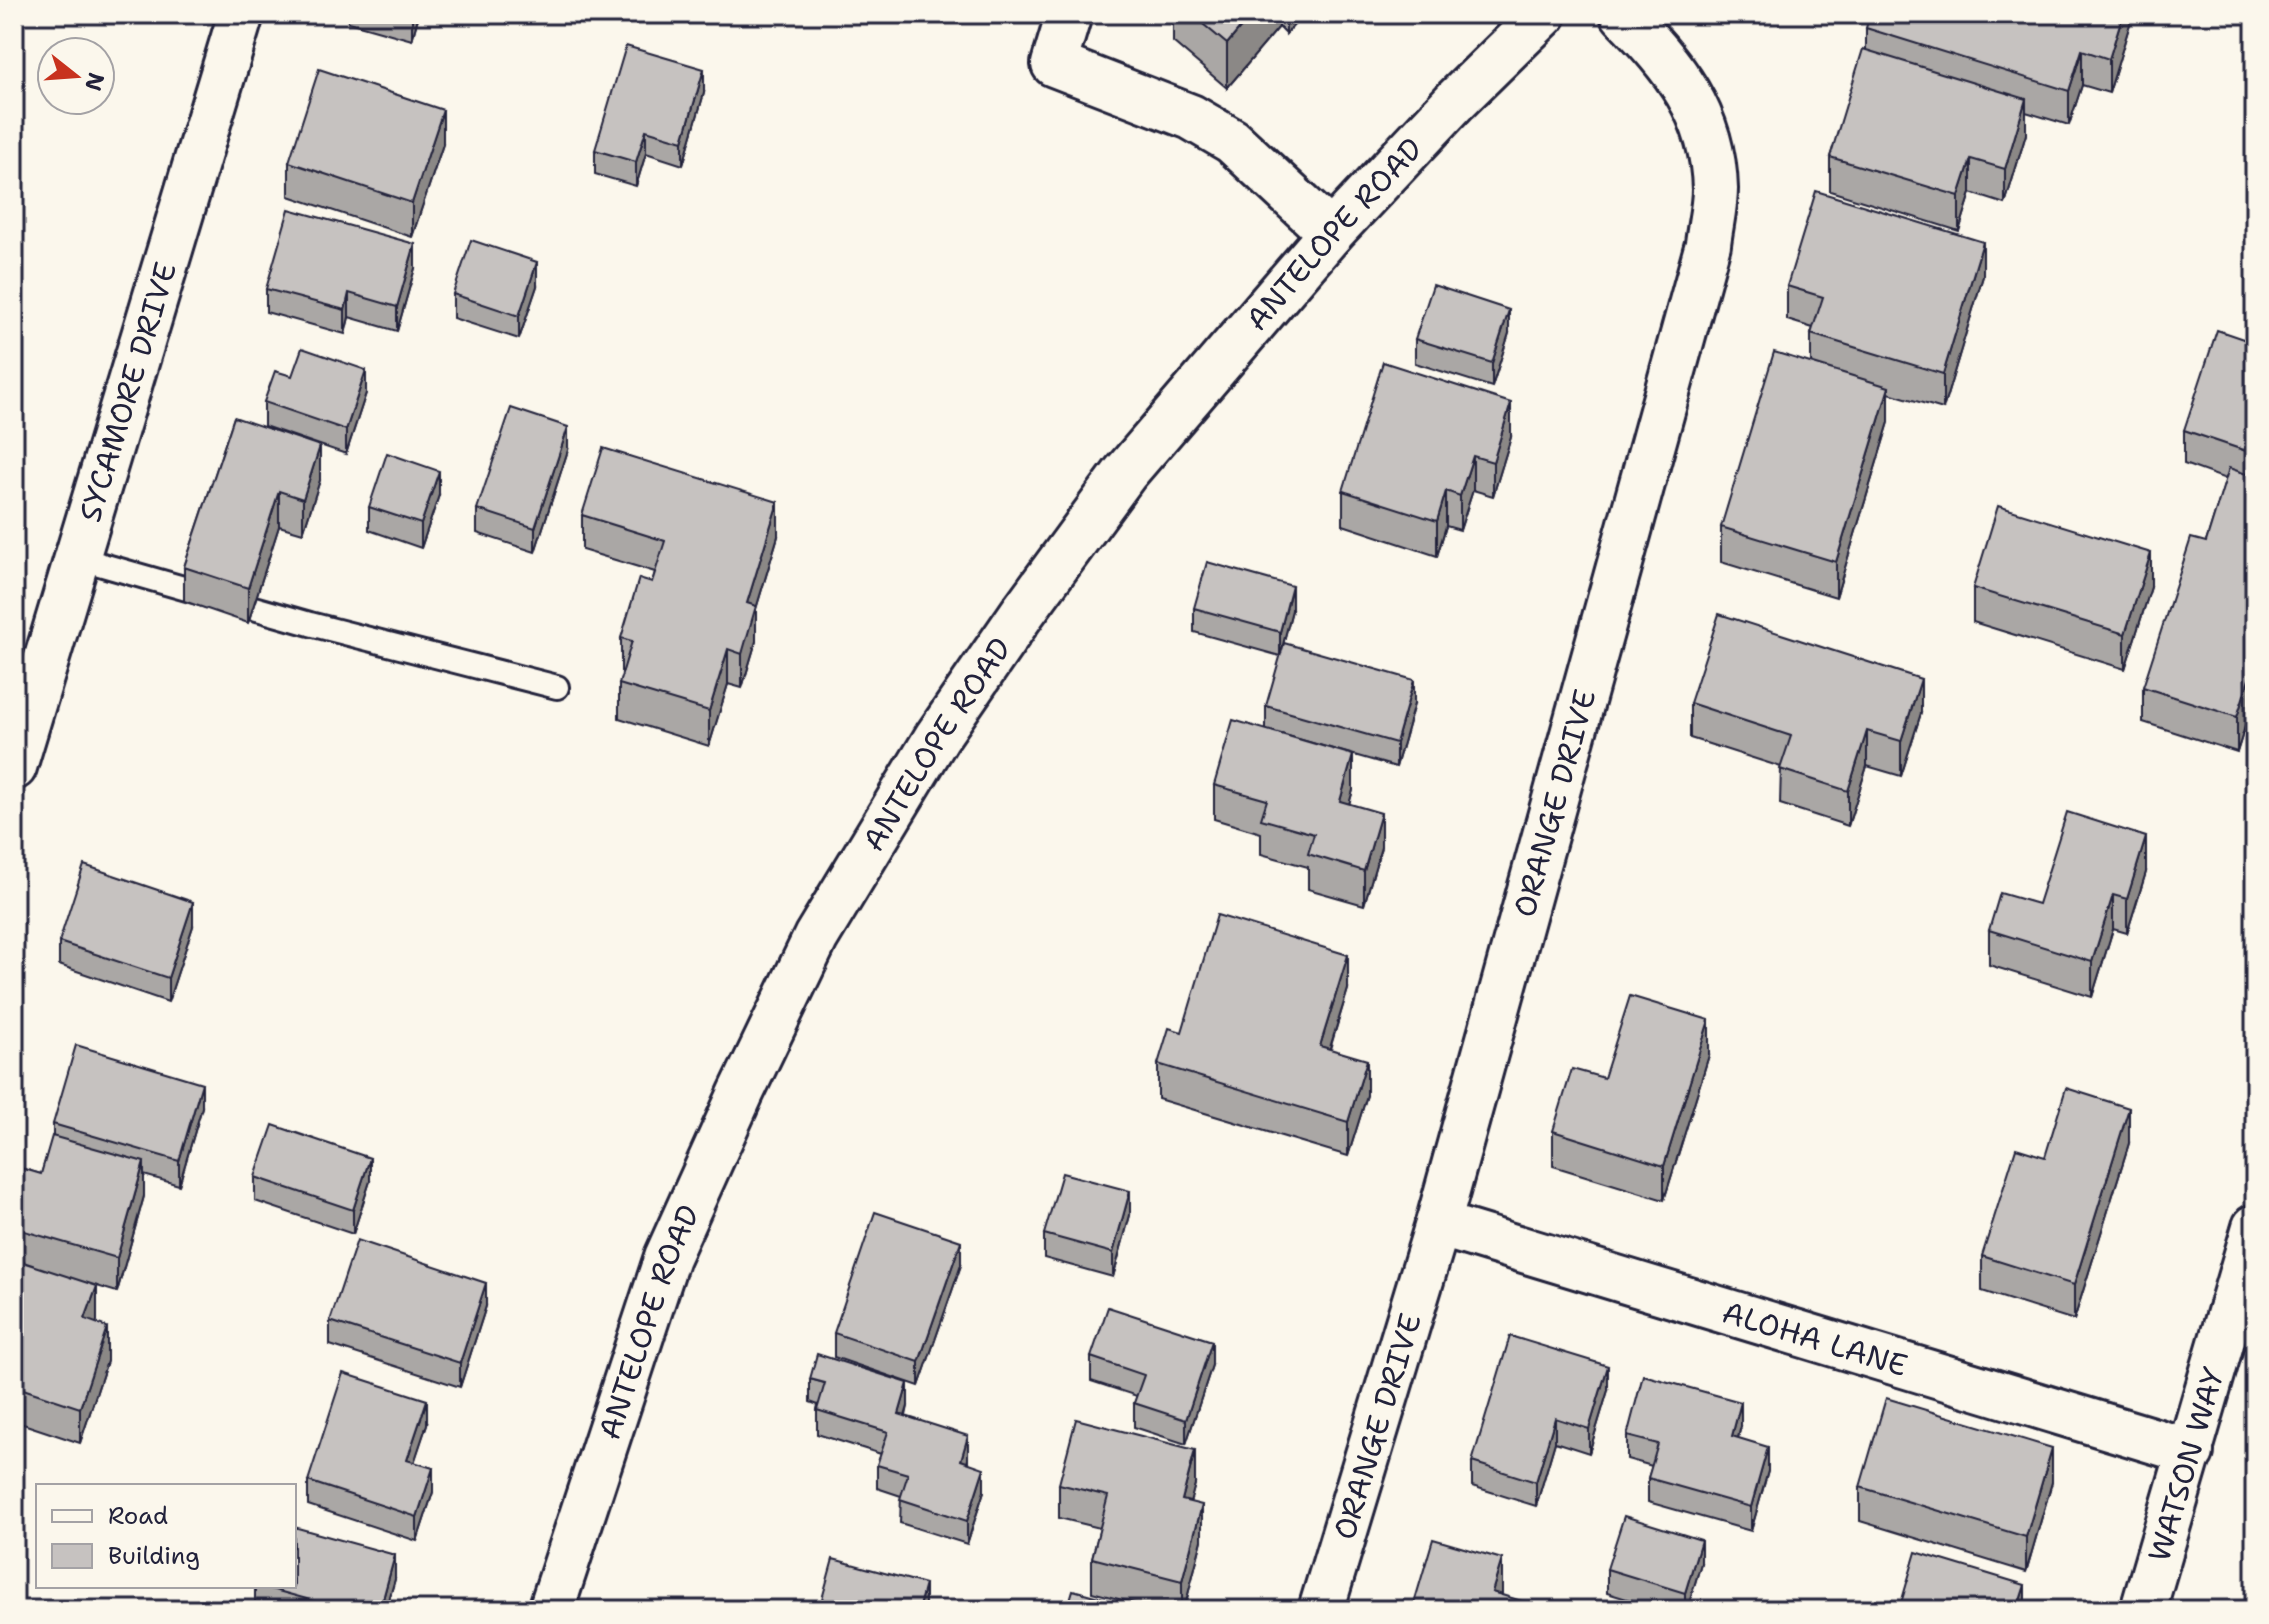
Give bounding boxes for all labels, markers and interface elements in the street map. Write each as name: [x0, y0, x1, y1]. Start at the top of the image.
north arrow: [36, 36, 116, 116]
text: N: [78, 69, 111, 94]
street label: ANTELOPE ROAD: [1236, 128, 1431, 339]
street label: SYCAMORE DRIVE: [69, 257, 186, 527]
street label: ANTELOPE ROAD: [852, 629, 1020, 858]
street label: ORANGE DRIVE: [1503, 685, 1605, 921]
street label: ANTELOPE ROAD: [588, 1198, 709, 1445]
street label: ALOHA LANE: [1718, 1291, 1913, 1386]
street label: ORANGE DRIVE: [1323, 1308, 1430, 1544]
street label: WATSON WAY: [2138, 1362, 2233, 1566]
legend: [36, 1484, 296, 1588]
text: Road: [108, 1500, 168, 1532]
text: Building: [108, 1540, 200, 1572]

